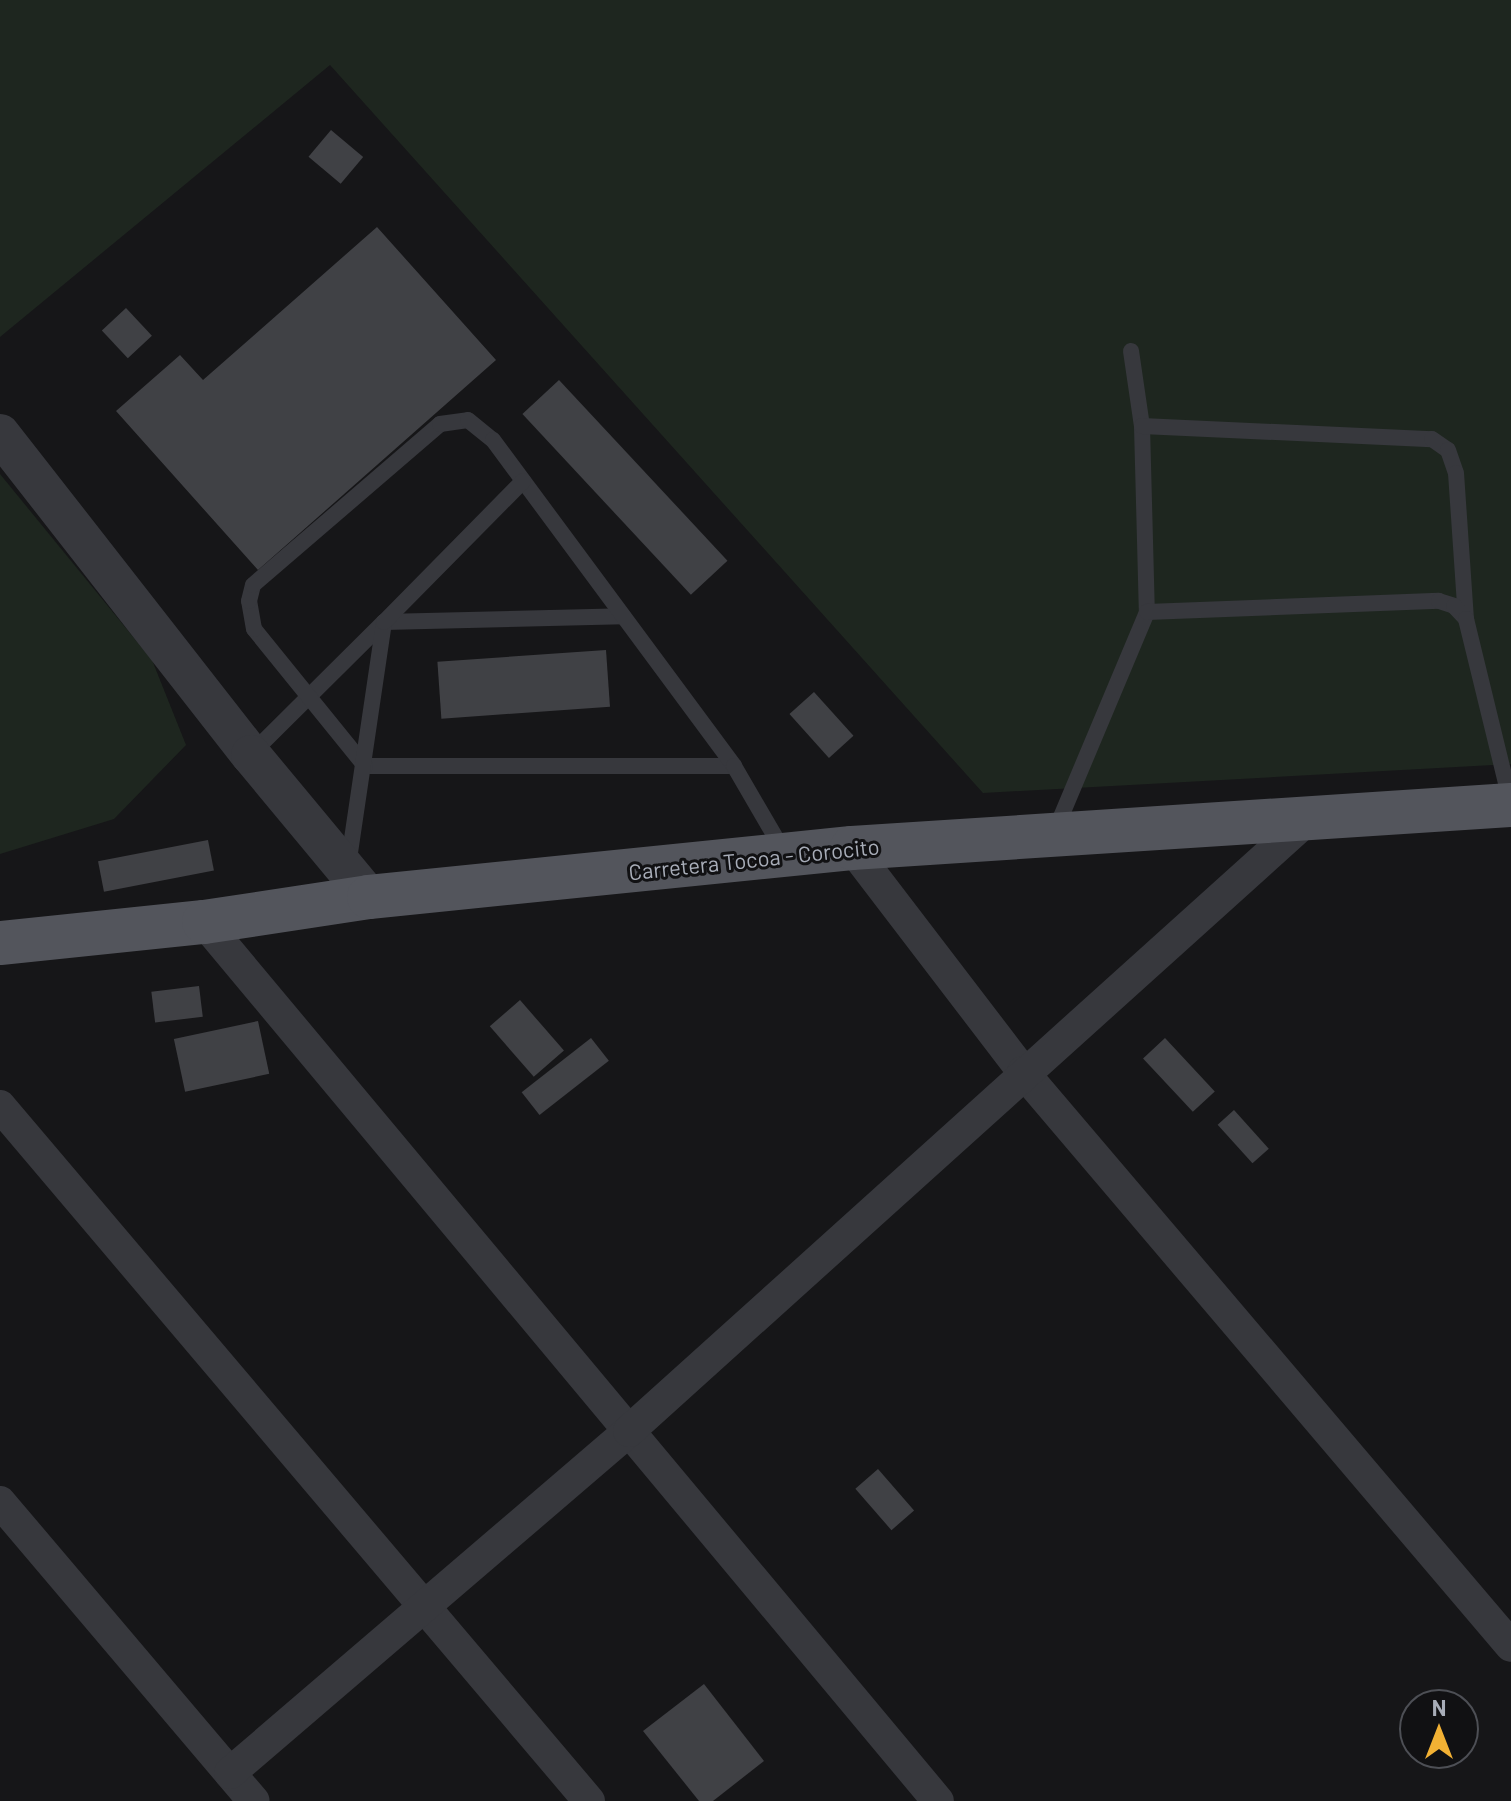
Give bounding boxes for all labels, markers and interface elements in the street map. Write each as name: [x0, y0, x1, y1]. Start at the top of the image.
street label: Carretera Tocoa - Corocito: [627, 833, 881, 885]
north arrow: [1399, 1689, 1479, 1769]
text: N: [1432, 1694, 1446, 1720]

